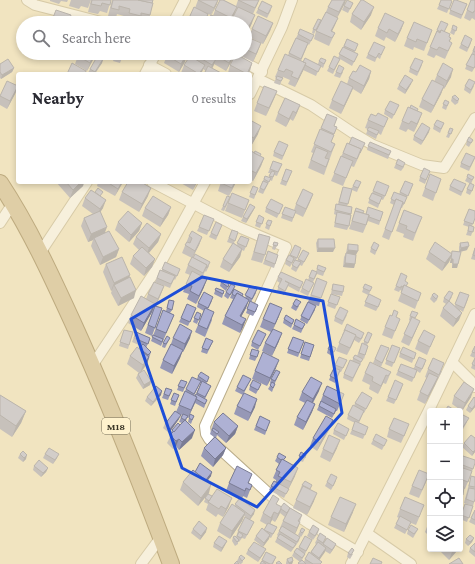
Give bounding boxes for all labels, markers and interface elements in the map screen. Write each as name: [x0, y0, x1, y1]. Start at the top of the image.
search box: [16, 16, 252, 60]
icon: search: [30, 27, 52, 49]
text: Search here: [62, 30, 131, 46]
text: Nearby: [32, 89, 84, 108]
text: 0 results: [191, 91, 236, 106]
map controls: [427, 408, 463, 552]
button: +: [427, 408, 463, 444]
road number: M18: [102, 418, 130, 434]
button: −: [427, 444, 463, 480]
button: locate: [427, 480, 463, 516]
button: layers: [427, 516, 463, 552]

